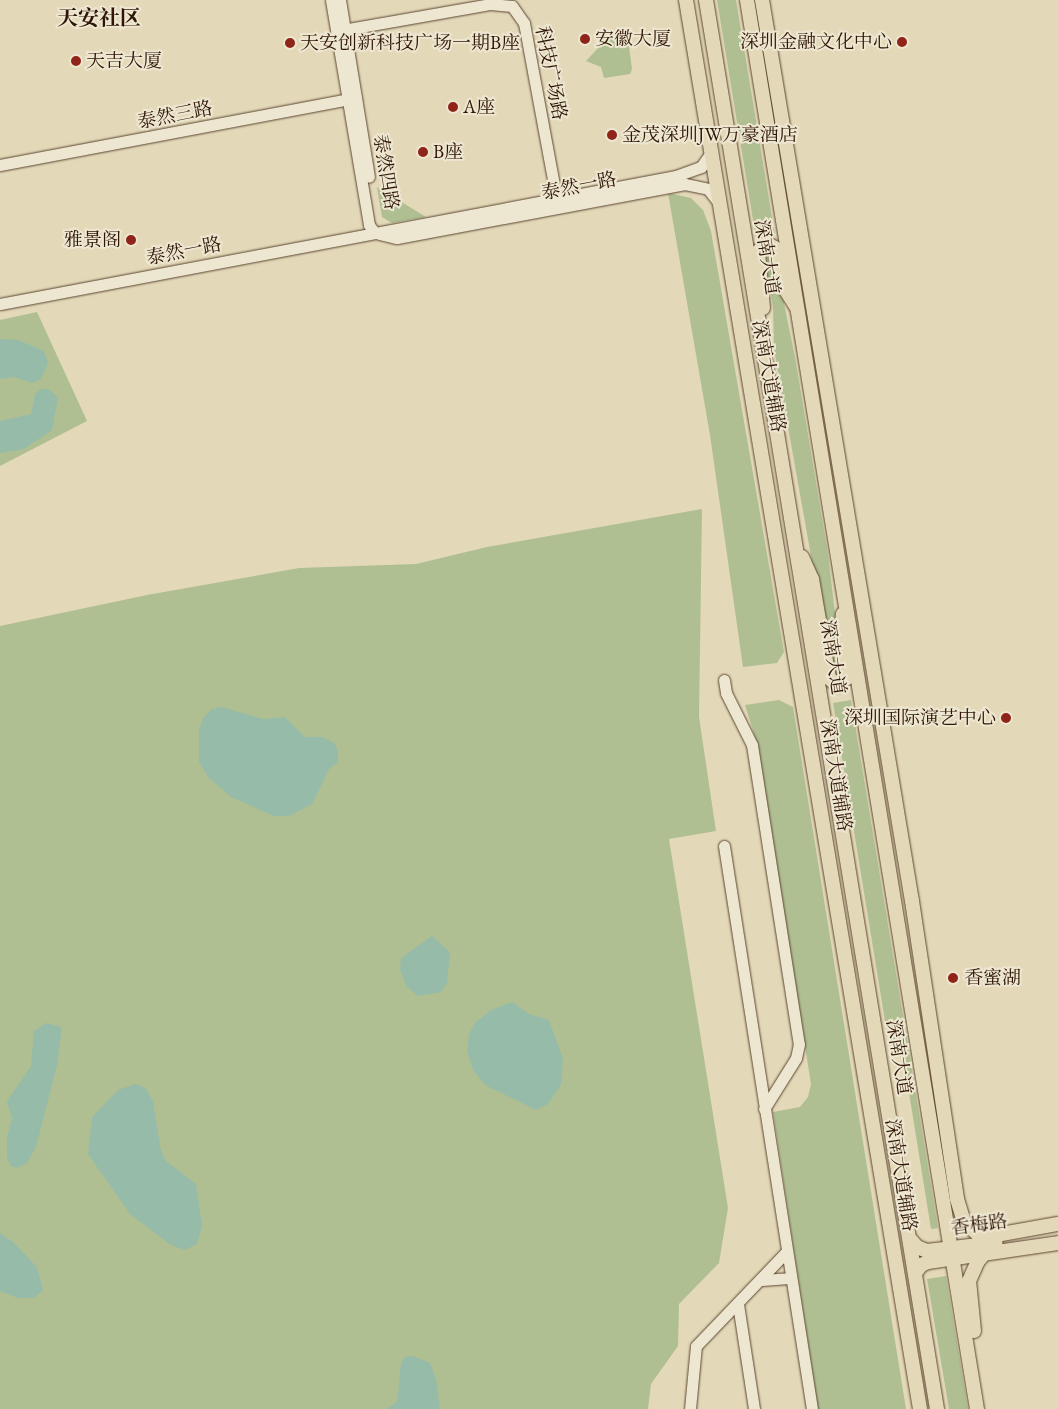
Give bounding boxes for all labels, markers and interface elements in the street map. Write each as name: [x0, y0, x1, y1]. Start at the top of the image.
district label: 天安社区: [57, 5, 141, 31]
street label: 科技广场路: [531, 24, 571, 122]
place label: 安徽大厦: [595, 28, 671, 50]
place label: 深圳金融文化中心: [740, 31, 892, 53]
place label: 天安创新科技广场一期B座: [300, 32, 520, 54]
marker: 安徽大厦: [579, 33, 591, 45]
marker: 深圳金融文化中心: [896, 36, 908, 48]
marker: 天安创新科技广场一期B座: [284, 37, 296, 49]
place label: 天吉大厦: [86, 50, 162, 72]
marker: 天吉大厦: [70, 55, 82, 67]
place label: A座: [463, 96, 495, 118]
street label: 泰然三路: [136, 97, 214, 133]
marker: A座: [447, 101, 459, 113]
place label: 金茂深圳JW万豪酒店: [622, 124, 798, 146]
marker: 金茂深圳JW万豪酒店: [606, 129, 618, 141]
street label: 泰然四路: [369, 133, 403, 211]
place label: B座: [433, 141, 463, 163]
marker: B座: [417, 146, 429, 158]
street label: 泰然一路: [540, 168, 618, 204]
street label: 深南大道: [750, 218, 784, 296]
place label: 雅景阁: [64, 229, 121, 251]
street label: 泰然一路: [145, 233, 223, 269]
marker: 雅景阁: [125, 234, 137, 246]
street label: 深南大道辅路: [748, 318, 790, 434]
street label: 深南大道: [816, 618, 850, 696]
place label: 深圳国际演艺中心: [844, 707, 996, 729]
marker: 深圳国际演艺中心: [1000, 712, 1012, 724]
street label: 深南大道辅路: [816, 717, 856, 833]
place label: 香蜜湖: [964, 967, 1021, 989]
marker: 香蜜湖: [946, 971, 960, 985]
street label: 深南大道: [882, 1018, 916, 1096]
street label: 深南大道辅路: [881, 1117, 921, 1233]
street label: 香梅路: [949, 1210, 1009, 1240]

